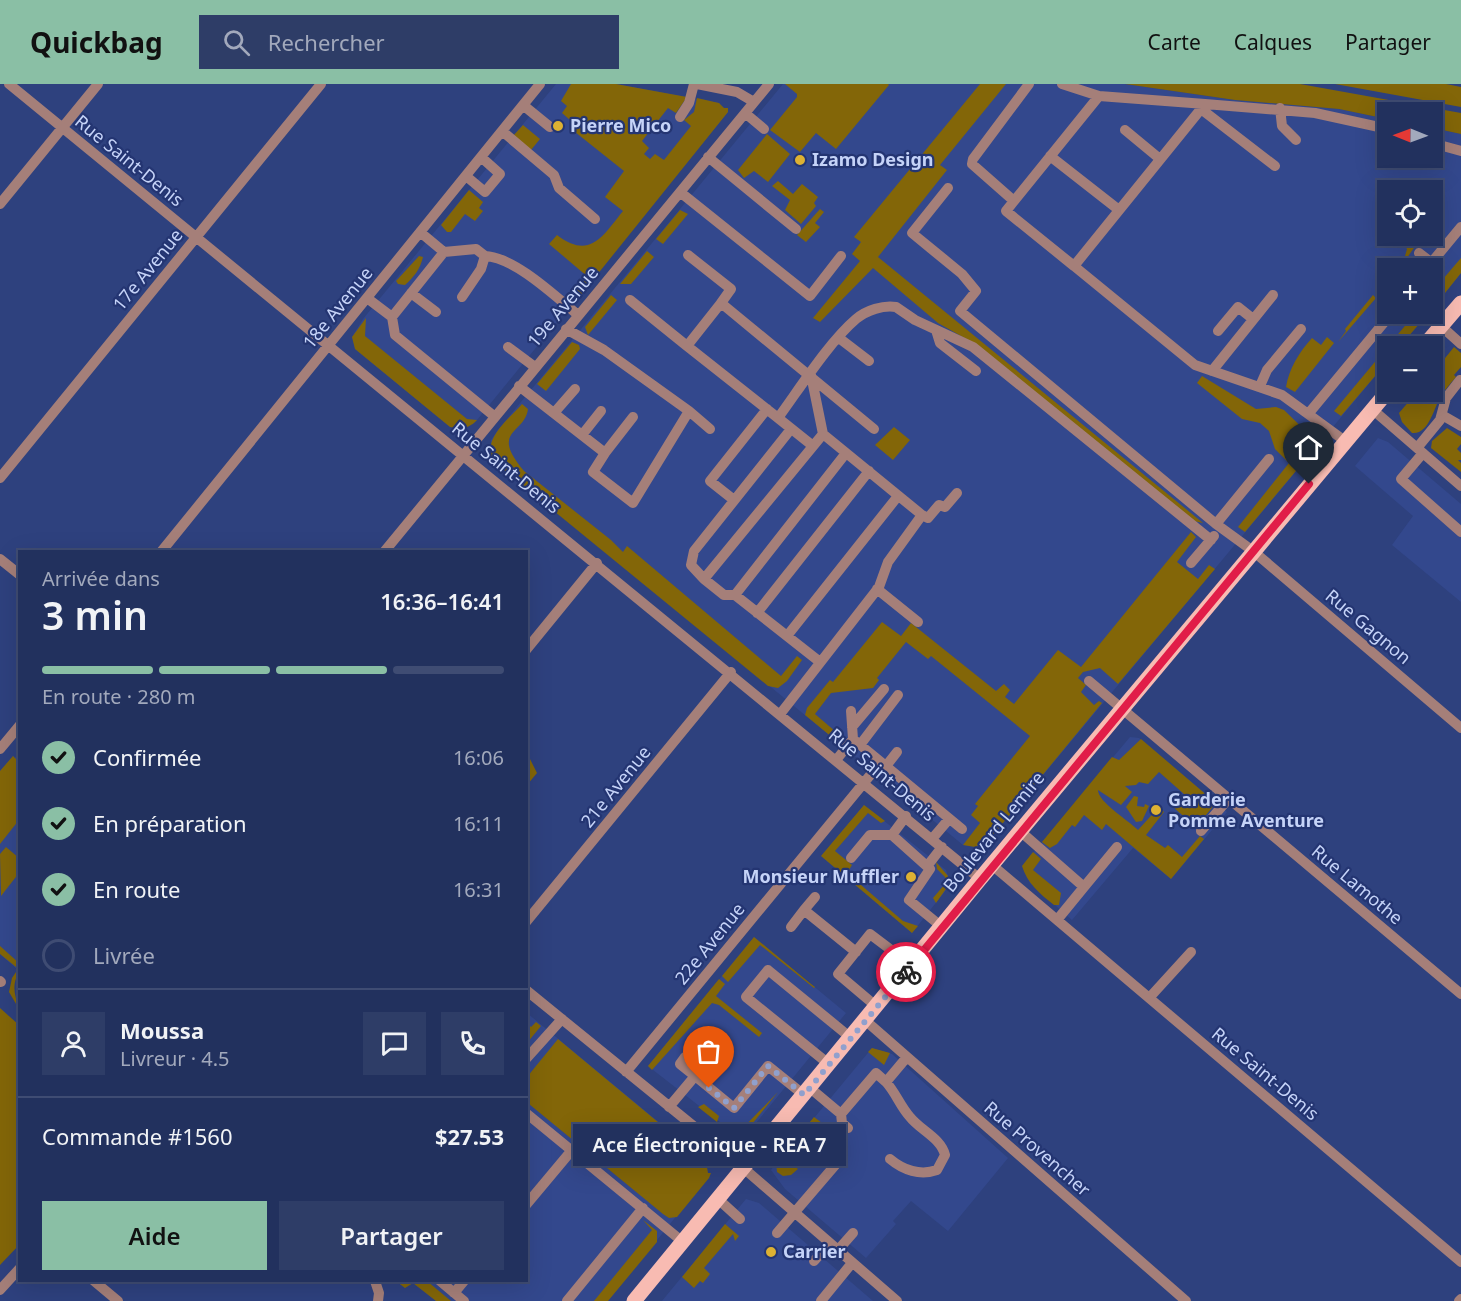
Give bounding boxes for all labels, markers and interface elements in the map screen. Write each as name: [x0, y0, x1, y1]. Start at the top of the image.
search box: [199, 15, 619, 69]
text: Quickbag: [30, 23, 163, 61]
icon: search: [220, 26, 253, 59]
text: Rechercher: [268, 27, 385, 57]
text: Carte: [1148, 28, 1201, 56]
text: Calques: [1234, 28, 1312, 56]
text: Partager: [1345, 28, 1431, 56]
north arrow: [1377, 102, 1443, 168]
map controls: [1377, 102, 1443, 402]
street label: Rue Saint-Denis: [70, 109, 189, 211]
place label: Pierre Mico: [570, 113, 671, 137]
marker: Pierre Mico: [551, 119, 565, 133]
place label: Izamo Design: [812, 147, 934, 171]
marker: Izamo Design: [793, 153, 807, 167]
button: locate: [1377, 180, 1443, 246]
street label: 17e Avenue: [107, 223, 188, 315]
button: +: [1377, 258, 1443, 324]
street label: 18e Avenue: [297, 261, 378, 353]
street label: 19e Avenue: [521, 261, 603, 352]
button: −: [1377, 336, 1443, 402]
street label: Rue Saint-Denis: [447, 416, 566, 518]
pin: [1283, 422, 1334, 484]
icon: home: [1292, 431, 1325, 464]
text: Arrivée dans: [42, 565, 160, 592]
street label: Rue Gagnon: [1321, 583, 1416, 669]
text: 16:36–16:41: [380, 586, 504, 616]
text: 3 min: [42, 588, 148, 641]
text: En route · 280 m: [42, 683, 195, 710]
street label: Rue Saint-Denis: [824, 722, 941, 826]
street label: 21e Avenue: [575, 740, 656, 832]
icon: check: [42, 741, 75, 774]
text: Confirmée: [93, 742, 202, 772]
text: 16:06: [453, 744, 504, 771]
street label: Boulevard Lemire: [937, 766, 1049, 897]
place label: Garderie Pomme Aventure: [1168, 787, 1324, 832]
marker: Garderie Pomme Aventure: [1149, 803, 1163, 817]
icon: check: [42, 807, 75, 840]
text: En préparation: [93, 808, 247, 838]
text: 16:11: [453, 810, 504, 837]
street label: Rue Lamothe: [1307, 839, 1408, 929]
place label: Monsieur Muffler: [743, 864, 899, 888]
marker: Monsieur Muffler: [904, 870, 918, 884]
icon: check: [42, 873, 75, 906]
text: En route: [93, 874, 180, 904]
text: 16:31: [453, 876, 504, 903]
street label: 22e Avenue: [669, 897, 750, 989]
text: Livrée: [93, 940, 155, 970]
courier: [876, 942, 936, 1002]
icon: bike: [890, 956, 923, 989]
button: person: [42, 1012, 105, 1075]
button: chat: [363, 1012, 426, 1075]
button: phone: [441, 1012, 504, 1075]
text: Moussa: [120, 1015, 204, 1045]
street label: Rue Saint-Denis: [1207, 1021, 1324, 1125]
pin: [683, 1026, 734, 1088]
icon: bag: [692, 1035, 725, 1068]
text: Livreur · 4.5: [120, 1045, 230, 1072]
street label: Rue Provencher: [979, 1095, 1096, 1201]
text: Commande #1560: [42, 1121, 233, 1151]
text: $27.53: [435, 1121, 504, 1151]
callout: Ace Électronique - REA 7: [572, 1124, 846, 1166]
text: Ace Électronique - REA 7: [593, 1131, 826, 1158]
button: Aide: [42, 1201, 267, 1270]
button: Partager: [279, 1201, 504, 1270]
place label: Carrier: [783, 1239, 846, 1263]
marker: Carrier: [764, 1245, 778, 1259]

